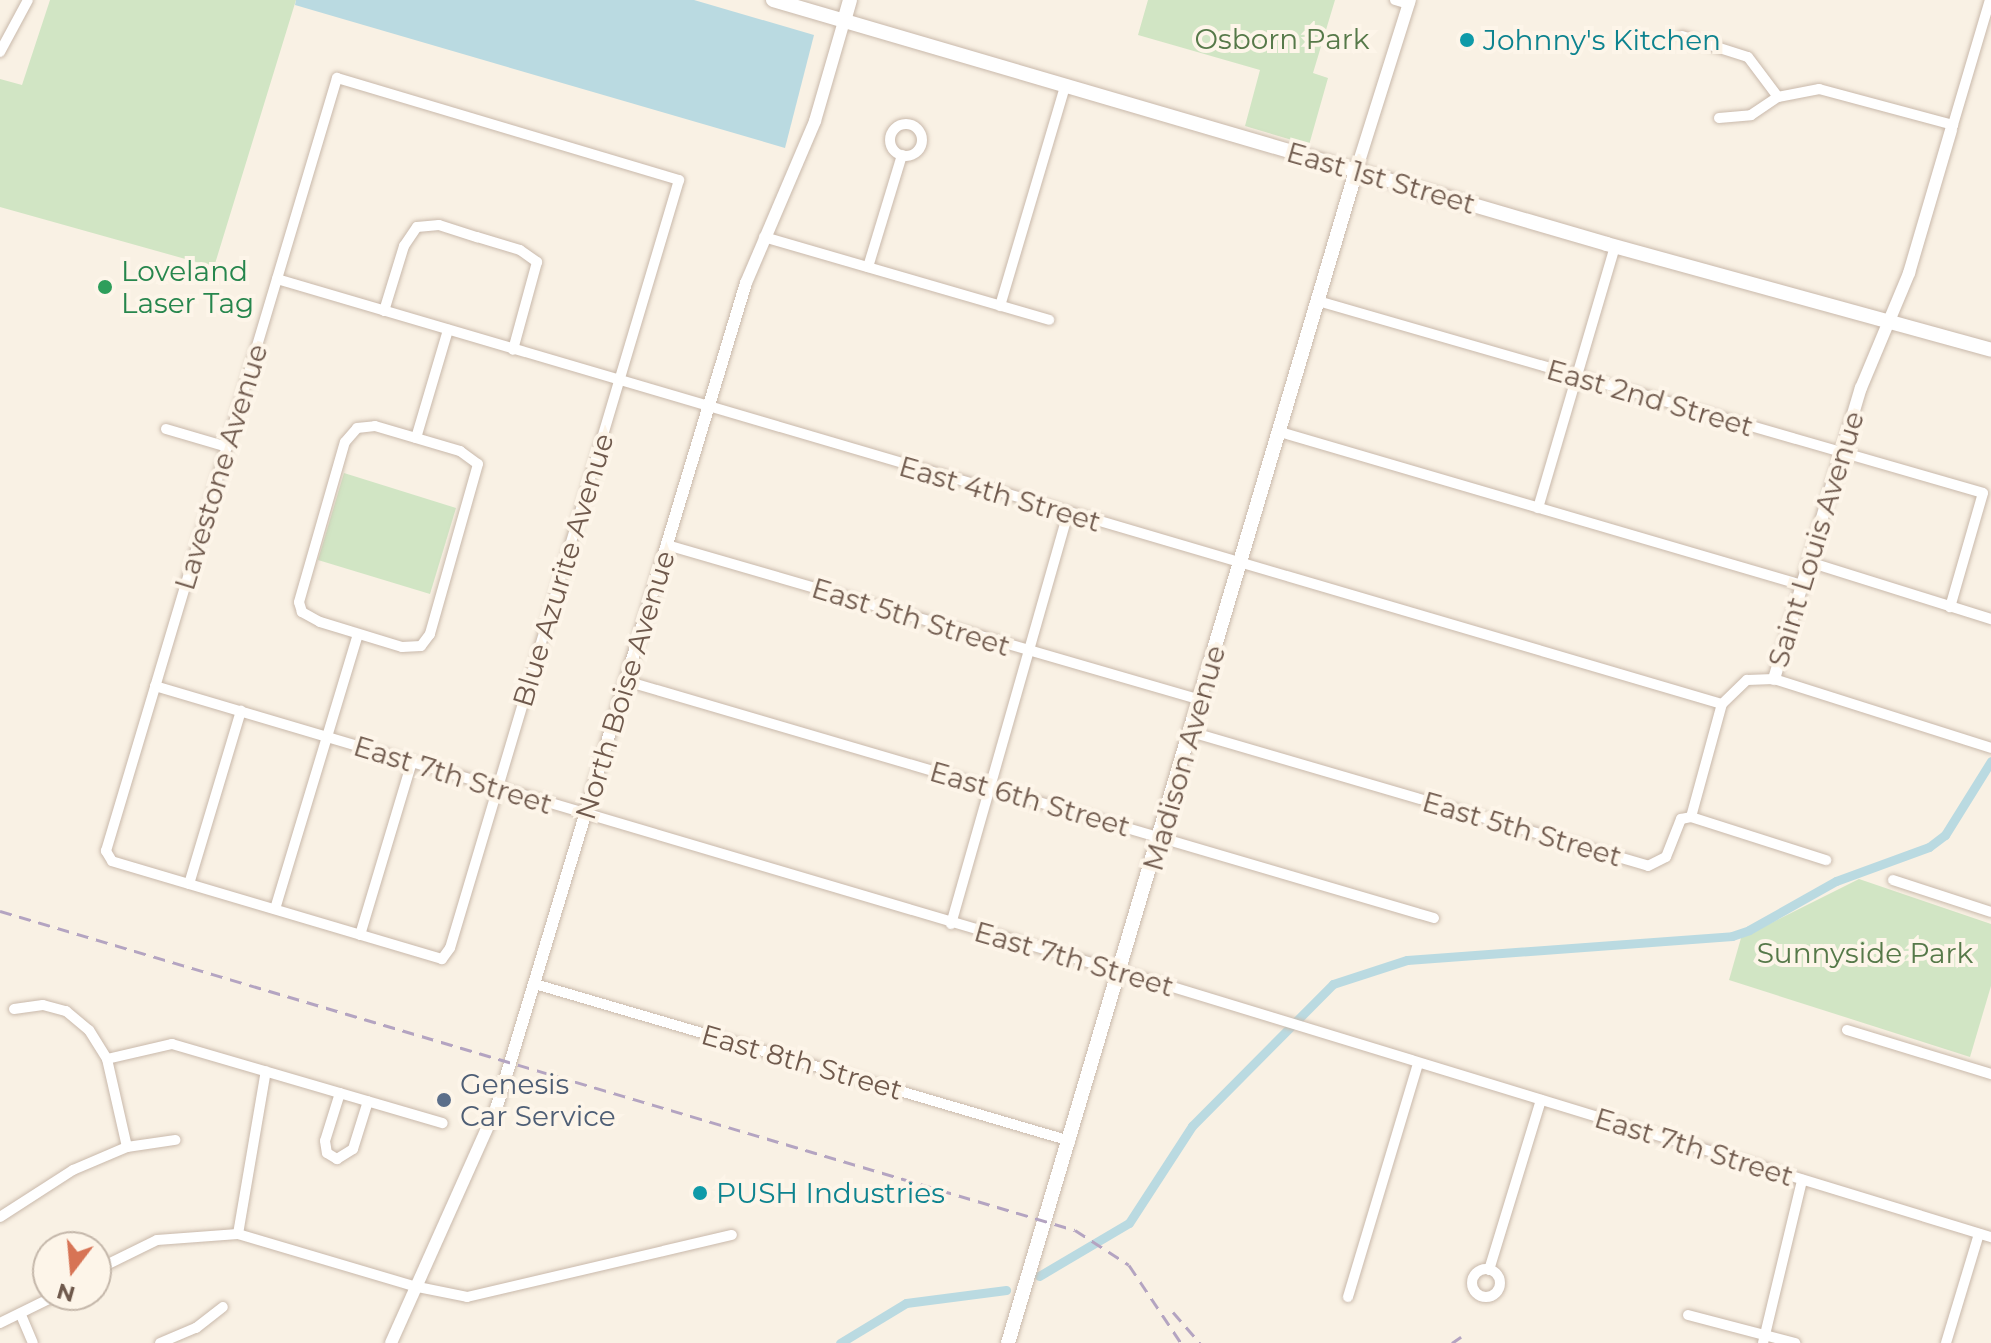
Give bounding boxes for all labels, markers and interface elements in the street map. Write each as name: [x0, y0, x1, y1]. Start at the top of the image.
park label: Osborn Park: [1195, 22, 1369, 56]
place label: Johnny's Kitchen: [1483, 23, 1721, 57]
marker: Johnny's Kitchen: [1458, 31, 1476, 49]
street label: East 1st Street: [1283, 135, 1479, 221]
place label: Loveland Laser Tag: [121, 254, 254, 320]
marker: Loveland Laser Tag: [96, 278, 114, 296]
street label: Lavestone Avenue: [168, 340, 274, 594]
street label: East 2nd Street: [1543, 352, 1757, 444]
street label: Saint Louis Avenue: [1761, 407, 1871, 671]
street label: Blue Azurite Avenue: [505, 429, 621, 711]
street label: East 4th Street: [895, 449, 1105, 539]
street label: North Boise Avenue: [568, 547, 682, 823]
street label: East 5th Street: [808, 571, 1014, 663]
street label: Madison Avenue: [1136, 641, 1232, 875]
street label: East 7th Street: [350, 729, 556, 821]
street label: East 6th Street: [926, 754, 1134, 844]
street label: East 5th Street: [1419, 785, 1625, 873]
street label: East 7th Street: [970, 914, 1178, 1004]
park label: Sunnyside Park: [1757, 936, 1973, 970]
street label: East 8th Street: [698, 1017, 906, 1107]
place label: Genesis Car Service: [460, 1067, 616, 1133]
marker: Genesis Car Service: [435, 1091, 453, 1109]
street label: East 7th Street: [1591, 1101, 1797, 1193]
place label: PUSH Industries: [716, 1176, 945, 1210]
marker: PUSH Industries: [691, 1184, 709, 1202]
north arrow: [32, 1231, 112, 1311]
text: N: [54, 1277, 78, 1308]

